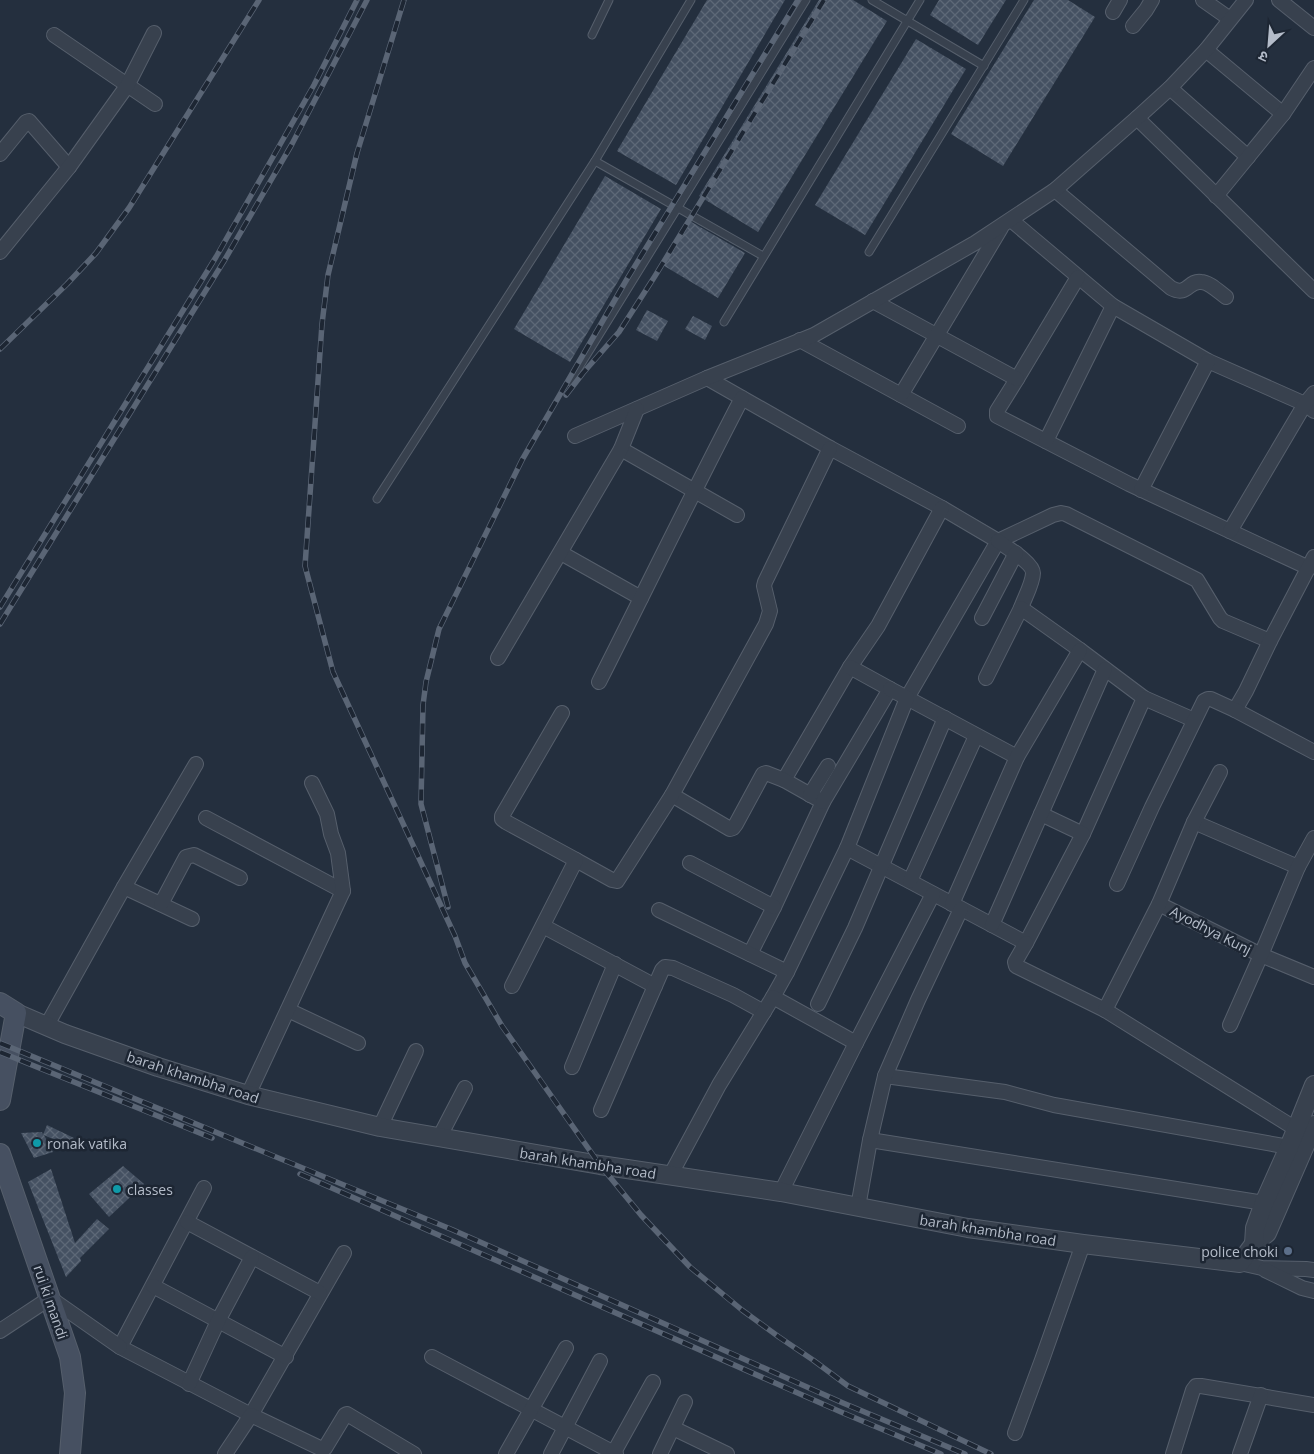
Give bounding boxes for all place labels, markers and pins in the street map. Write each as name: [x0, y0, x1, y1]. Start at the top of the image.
place label: ronak vatika: [47, 1134, 127, 1153]
marker: ronak vatika: [31, 1137, 43, 1149]
place label: classes: [127, 1180, 173, 1199]
marker: classes: [111, 1183, 123, 1195]
place label: police choki: [1201, 1242, 1278, 1261]
marker: police choki: [1282, 1245, 1294, 1257]

